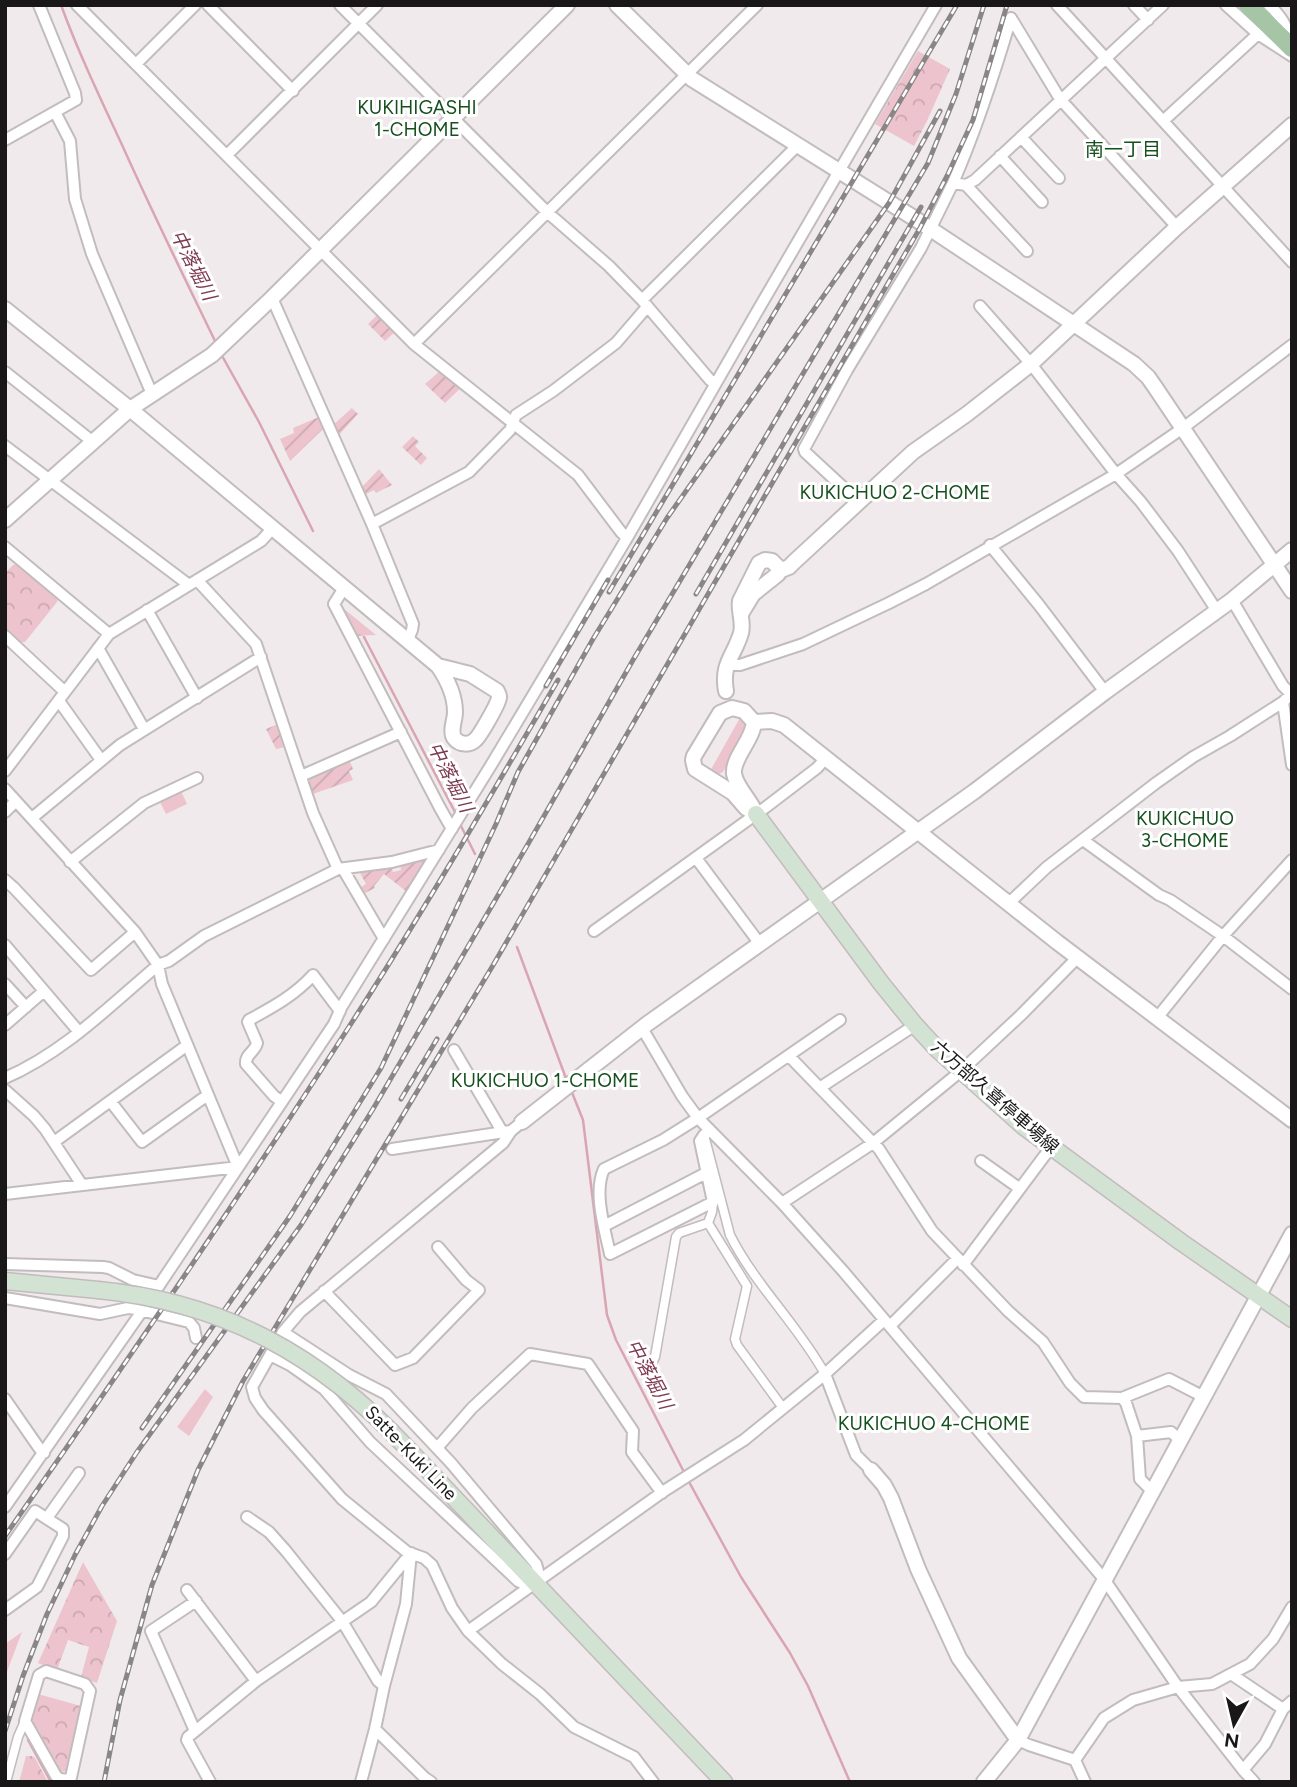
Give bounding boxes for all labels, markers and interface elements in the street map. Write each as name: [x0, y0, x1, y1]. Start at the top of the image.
district label: KUKIHIGASHI 1-CHOME: [357, 96, 477, 141]
district label: 南一丁目: [1085, 138, 1161, 161]
water label: 中落堀川: [166, 226, 222, 306]
district label: KUKICHUO 2-CHOME: [799, 481, 991, 504]
water label: 中落堀川: [423, 738, 479, 818]
district label: KUKICHUO 3-CHOME: [1136, 807, 1234, 852]
street label: 六万部久喜停車場線: [927, 1036, 1063, 1158]
district label: KUKICHUO 1-CHOME: [451, 1069, 639, 1092]
water label: 中落堀川: [622, 1335, 678, 1415]
street label: Satte-Kuki Line: [360, 1401, 462, 1505]
district label: KUKICHUO 4-CHOME: [838, 1412, 1030, 1435]
north arrow: [1199, 1689, 1269, 1759]
text: N: [1223, 1728, 1241, 1753]

